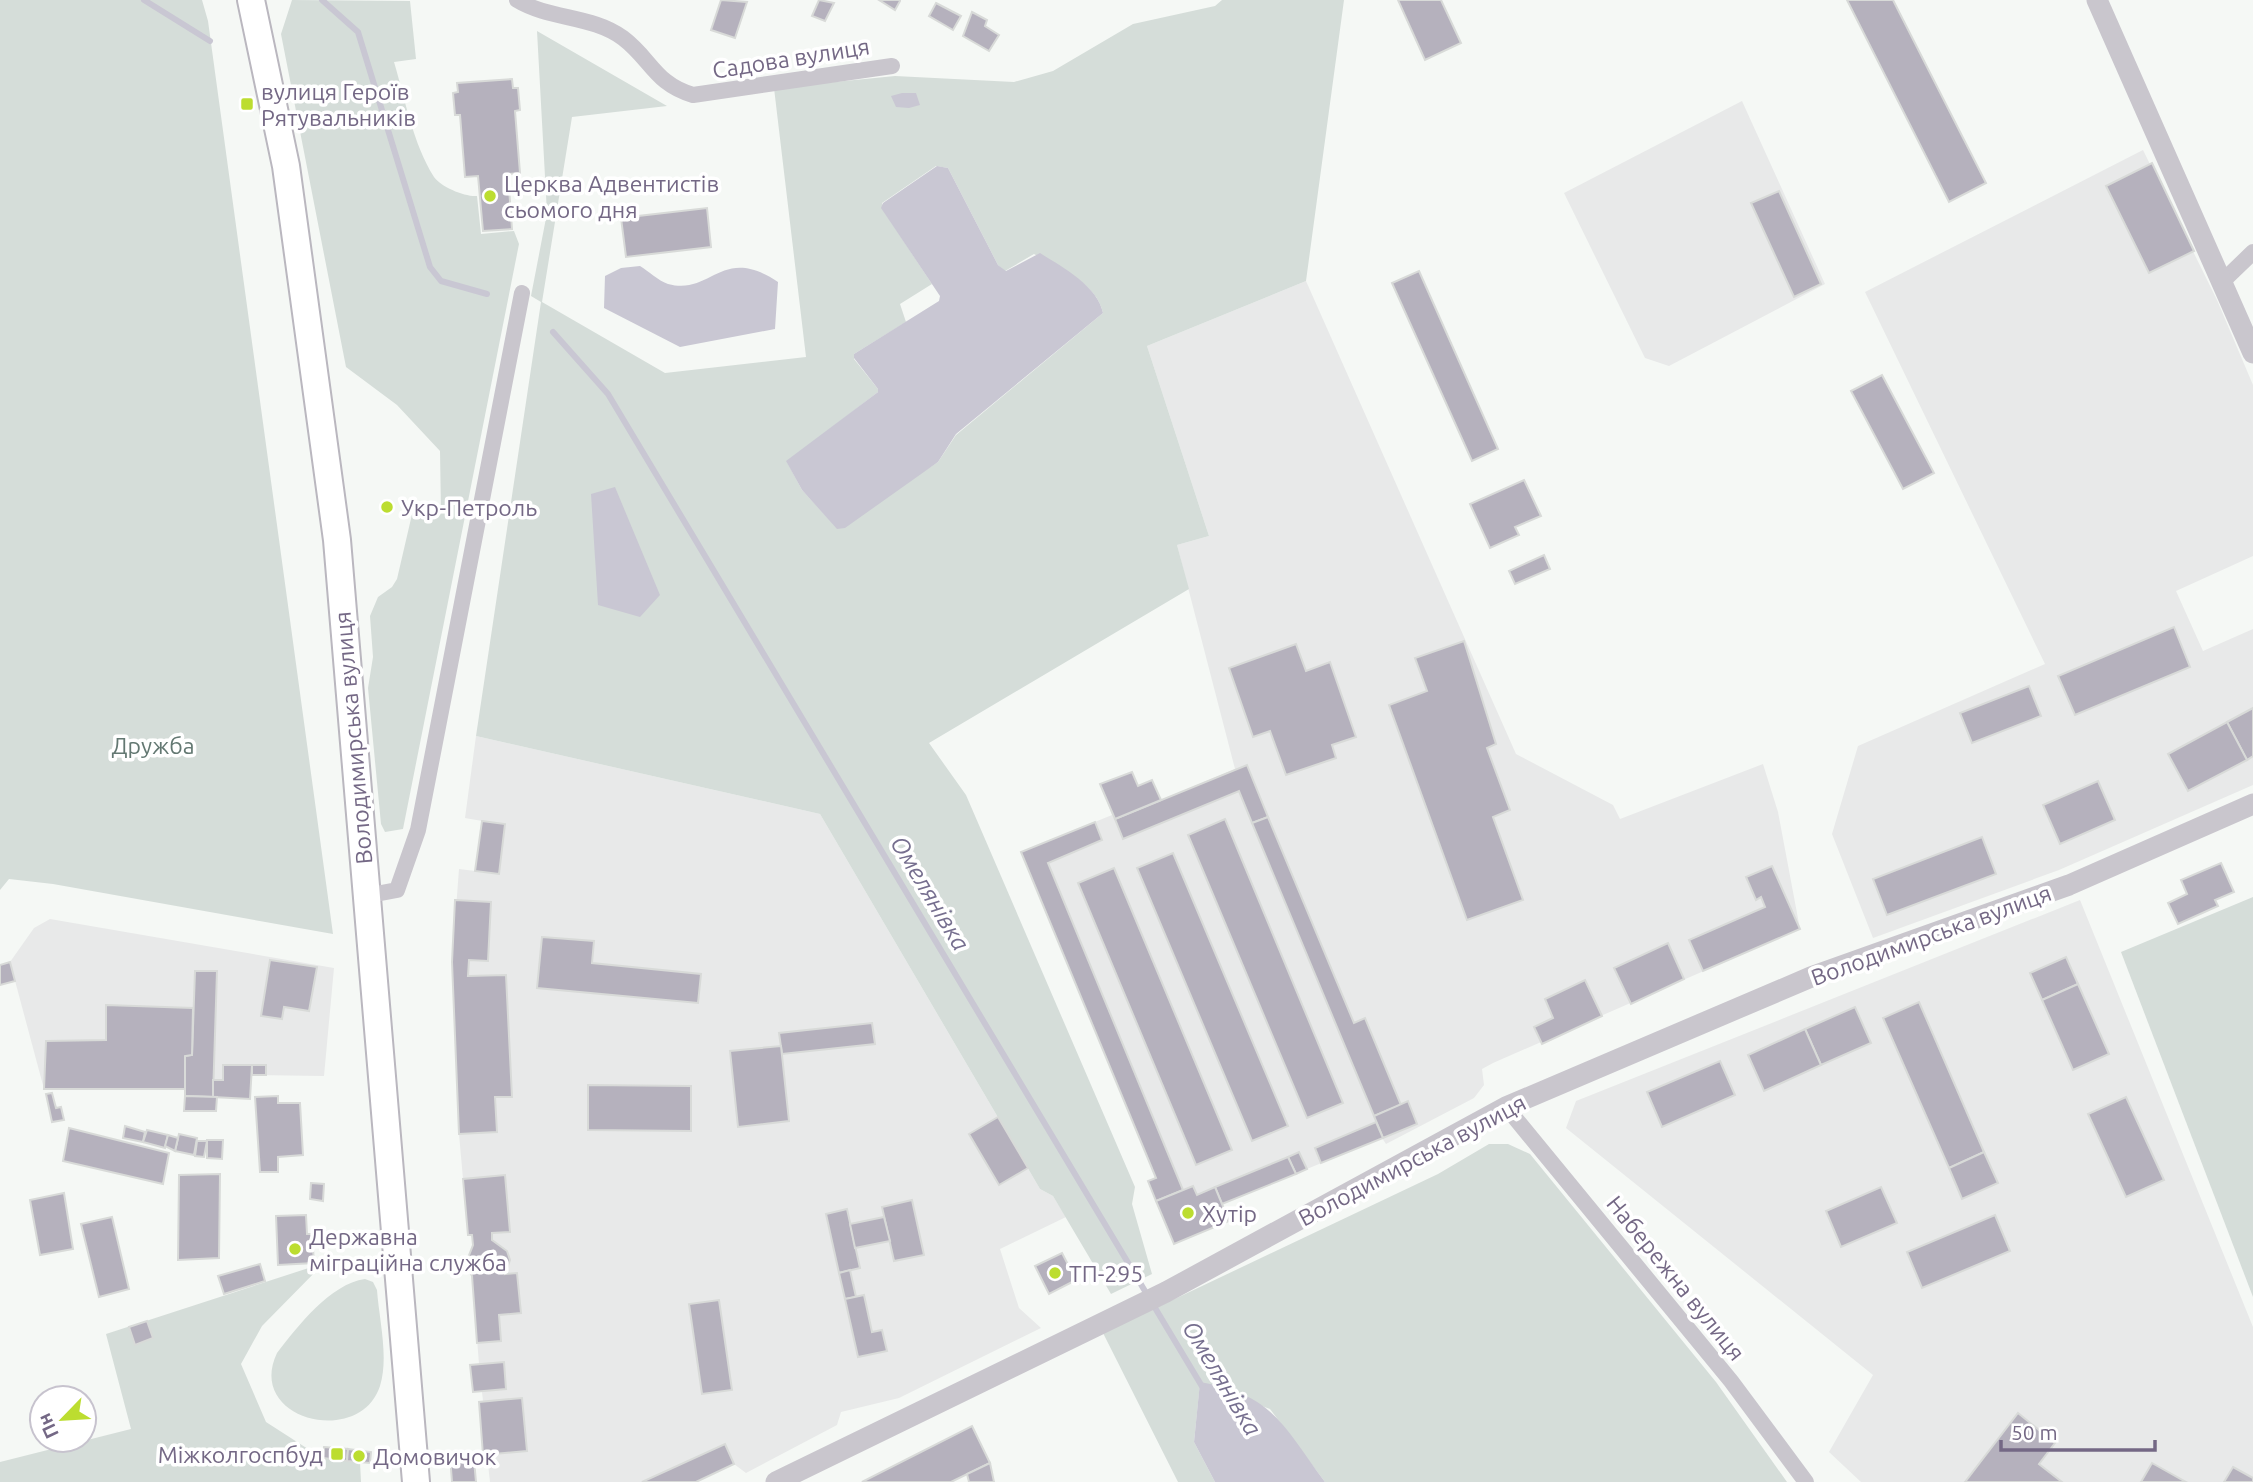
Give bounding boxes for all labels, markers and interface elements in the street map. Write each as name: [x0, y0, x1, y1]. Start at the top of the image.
street label: Садова вулиця: [711, 33, 871, 83]
place label: вулиця Героїв Рятувальників: [261, 79, 416, 130]
marker: вулиця Героїв Рятувальників: [239, 96, 255, 112]
place label: Церква Адвентистів сьомого дня: [504, 171, 719, 222]
marker: Церква Адвентистів сьомого дня: [482, 188, 498, 204]
place label: Укр-Петроль: [401, 495, 537, 520]
marker: Укр-Петроль: [379, 499, 395, 515]
street label: Володимирська вулиця: [329, 611, 377, 865]
park label: Дружба: [112, 733, 194, 758]
water label: Омелянівка: [885, 831, 975, 955]
street label: Володимирська вулиця: [1808, 880, 2054, 990]
street label: Володимирська вулиця: [1294, 1089, 1530, 1231]
street label: Набережна вулиця: [1602, 1191, 1750, 1365]
place label: Хутір: [1202, 1201, 1257, 1226]
marker: Хутір: [1180, 1205, 1196, 1221]
place label: Державна міграційна служба: [309, 1224, 507, 1275]
marker: Державна міграційна служба: [287, 1241, 303, 1257]
place label: ТП-295: [1069, 1261, 1143, 1286]
marker: ТП-295: [1047, 1265, 1063, 1281]
water label: Омелянівка: [1177, 1316, 1267, 1440]
north arrow: [28, 1384, 98, 1454]
scale bar: [2001, 1408, 2155, 1452]
text: Пн: [32, 1410, 63, 1442]
text: 50 m: [2011, 1420, 2058, 1444]
place label: Міжколгоспбуд: [158, 1442, 323, 1467]
place label: Домовичок: [373, 1444, 496, 1469]
marker: Міжколгоспбуд: [329, 1446, 345, 1462]
marker: Домовичок: [351, 1448, 367, 1464]

